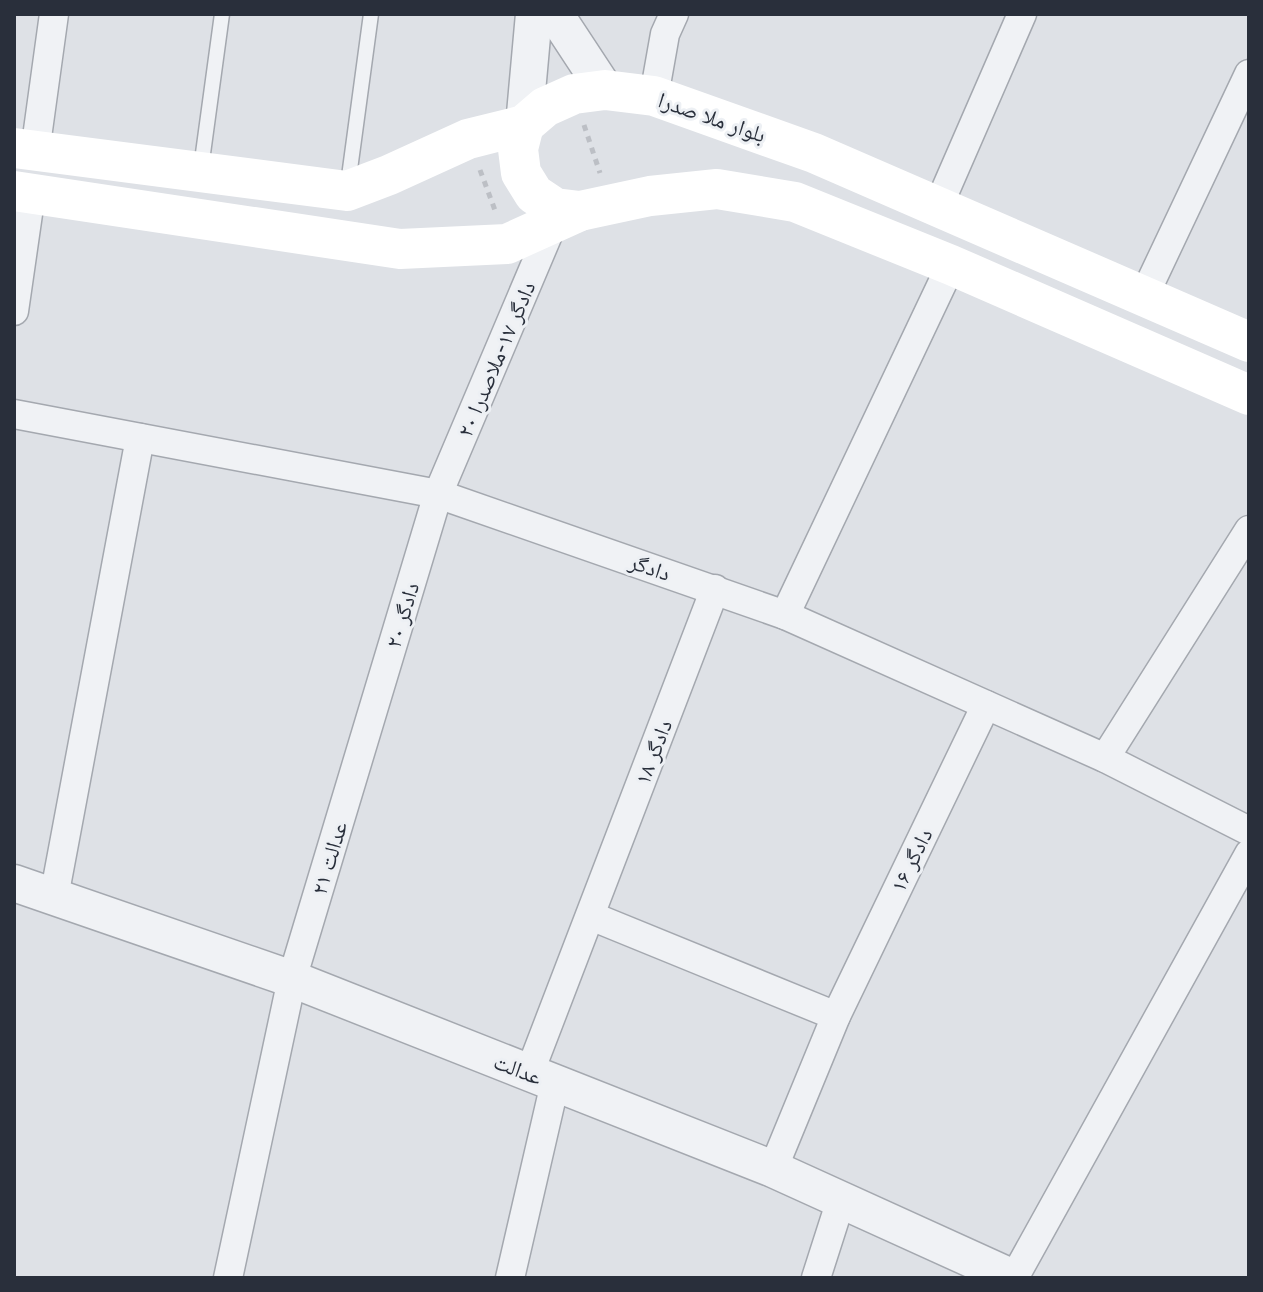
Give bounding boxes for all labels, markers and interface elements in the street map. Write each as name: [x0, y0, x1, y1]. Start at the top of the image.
street label: بلوار ملا صدرا: [654, 86, 769, 148]
street label: دادگر ۱۷-ملاصدرا ۲۰: [452, 277, 541, 441]
street label: دادگر: [625, 548, 674, 587]
street label: دادگر ۲۰: [380, 579, 425, 651]
street label: دادگر ۱۸: [629, 716, 678, 788]
street label: عدالت ۲۱: [306, 818, 353, 898]
street label: دادگر ۱۶: [885, 824, 938, 896]
street label: عدالت: [490, 1048, 546, 1091]

